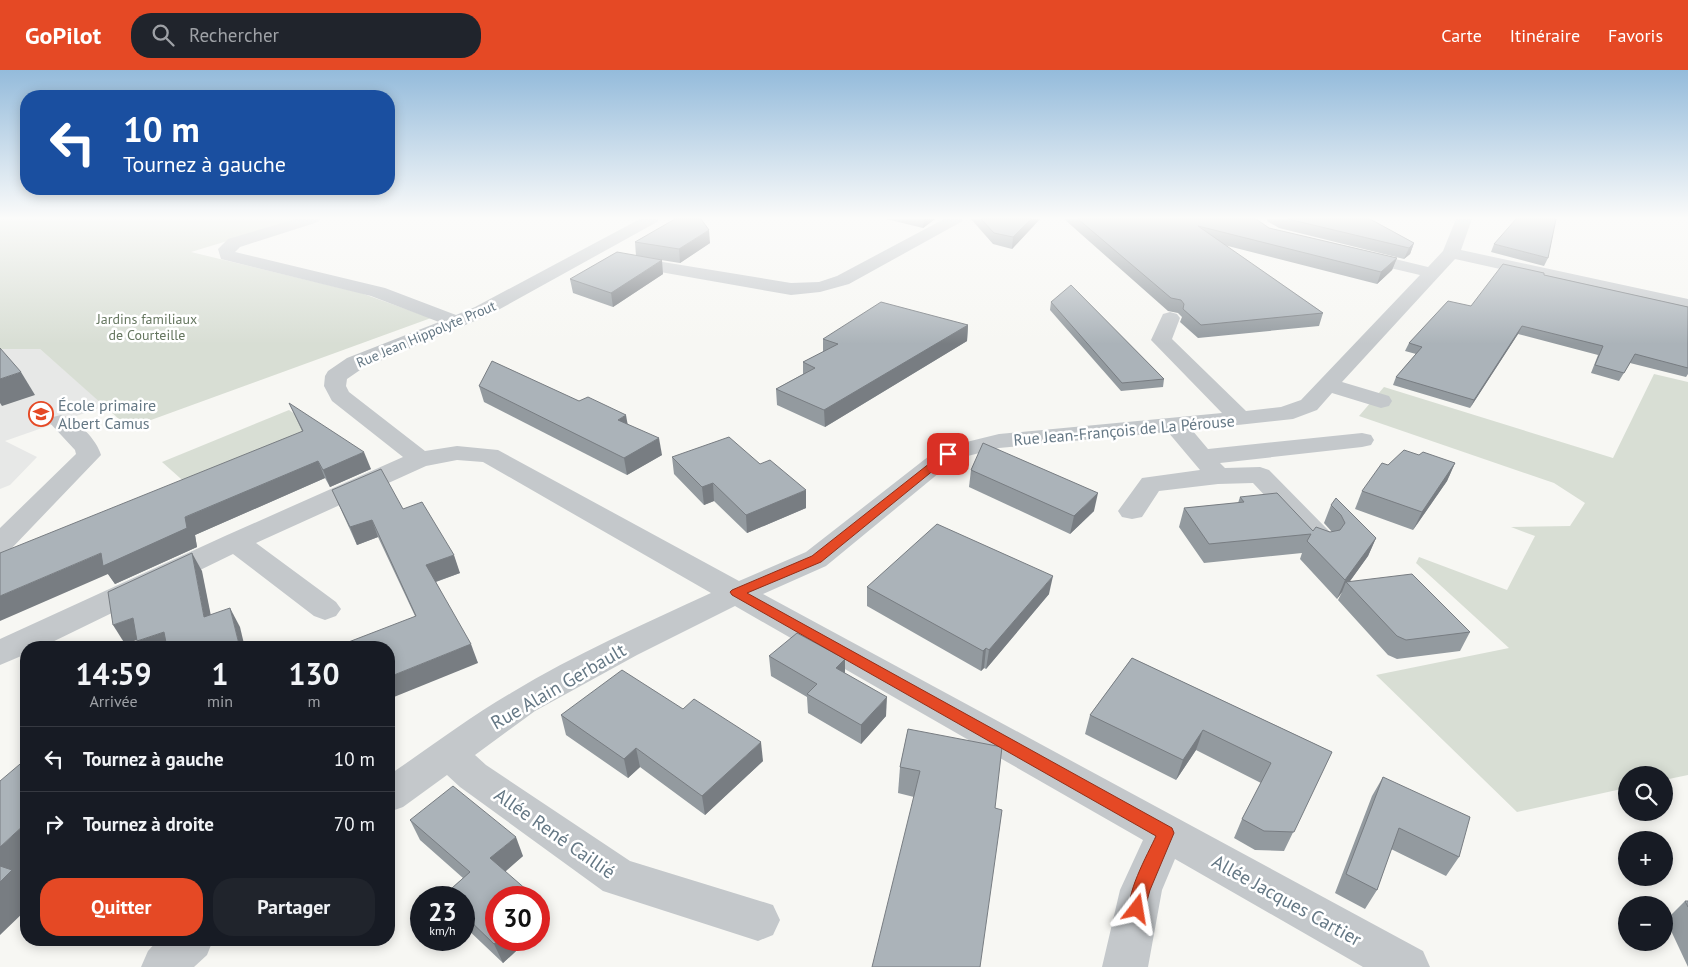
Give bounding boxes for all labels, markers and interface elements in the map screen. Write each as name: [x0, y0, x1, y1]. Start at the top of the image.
search box: [131, 13, 481, 58]
text: GoPilot: [25, 20, 101, 51]
icon: search: [149, 21, 177, 49]
text: Rechercher: [189, 23, 279, 47]
text: Carte: [1441, 24, 1482, 47]
text: Itinéraire: [1510, 24, 1580, 47]
text: Favoris: [1608, 24, 1663, 47]
text: 10 m: [123, 106, 200, 152]
icon: left: [40, 110, 105, 175]
text: Tournez à gauche: [123, 150, 286, 178]
street label: Rue Jean Hippolyte Prout: [354, 296, 499, 372]
park label: Jardins familiaux de Courteille: [96, 310, 197, 344]
place label: École primaire Albert Camus: [58, 395, 156, 433]
school or university icon: École primaire Albert Camus: [28, 401, 54, 427]
street label: Rue Jean-François de La Pérouse: [1013, 410, 1235, 450]
pin: [927, 433, 969, 475]
icon: arrive: [934, 440, 962, 468]
street label: Rue Alain Gerbault: [486, 637, 630, 734]
text: 14:59: [75, 654, 152, 693]
text: 1: [212, 654, 229, 693]
text: 130: [288, 654, 340, 693]
text: Arrivée: [89, 691, 138, 711]
text: min: [207, 691, 233, 711]
text: m: [308, 691, 321, 711]
icon: left: [40, 745, 68, 773]
text: Tournez à gauche: [83, 747, 224, 771]
text: 10 m: [334, 747, 375, 771]
map controls: [1618, 766, 1673, 951]
button: search: [1618, 766, 1673, 821]
street label: Allée René Caillié: [490, 782, 620, 884]
icon: right: [40, 810, 68, 838]
text: Tournez à droite: [83, 812, 214, 836]
text: 70 m: [334, 812, 375, 836]
button: +: [1618, 831, 1673, 886]
street label: Allée Jacques Cartier: [1208, 849, 1366, 951]
button: Quitter: [40, 878, 203, 936]
button: Partager: [213, 878, 375, 936]
position arrow: [1110, 882, 1162, 934]
speed limit sign: 30: [485, 886, 550, 951]
text: 23: [428, 896, 457, 928]
button: −: [1618, 896, 1673, 951]
text: km/h: [429, 923, 456, 938]

